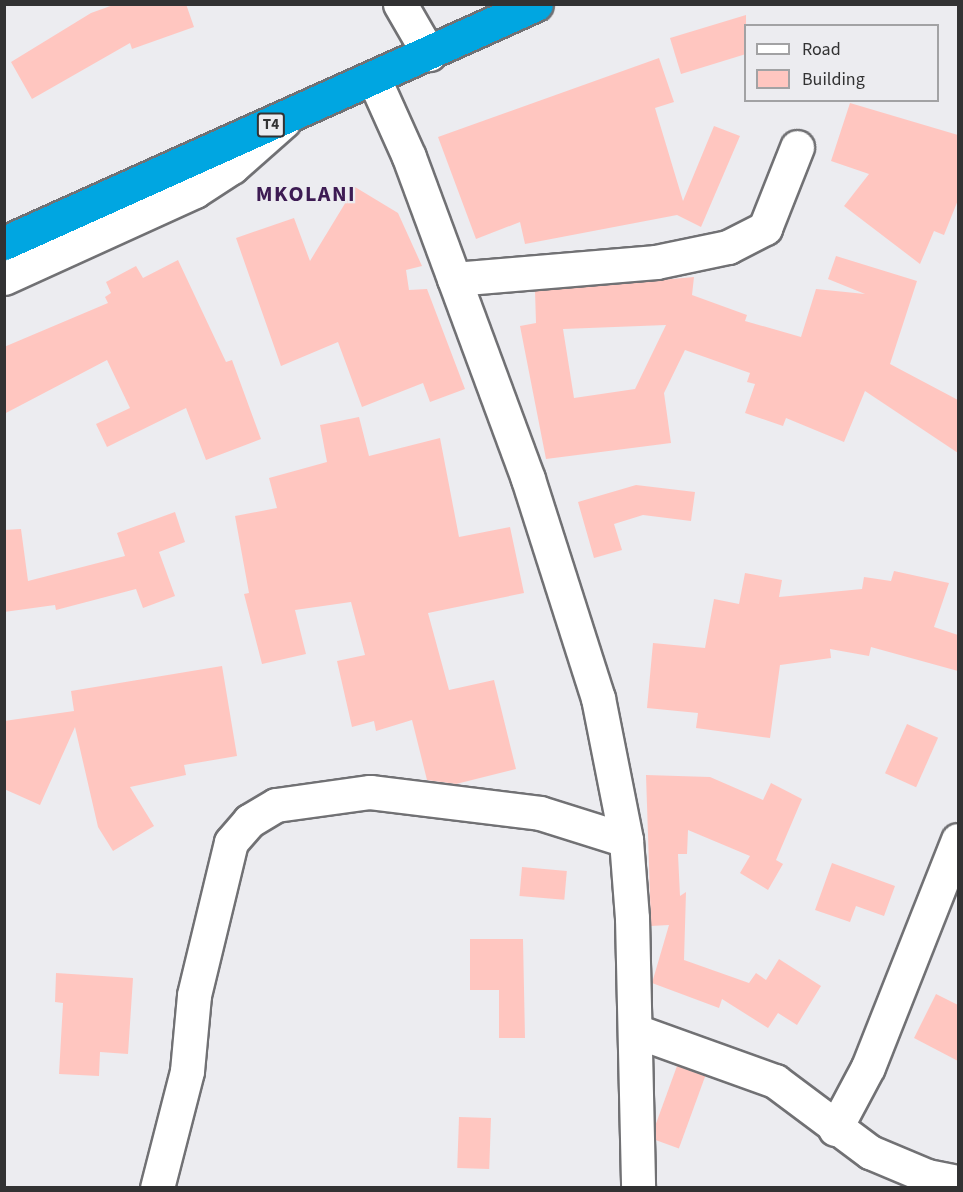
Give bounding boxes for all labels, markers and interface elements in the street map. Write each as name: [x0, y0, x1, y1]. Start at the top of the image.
legend: [744, 24, 939, 102]
text: Road: [802, 37, 841, 62]
text: Building: [802, 67, 865, 92]
road number: T4: [256, 113, 286, 137]
district label: MKOLANI: [256, 182, 356, 208]

